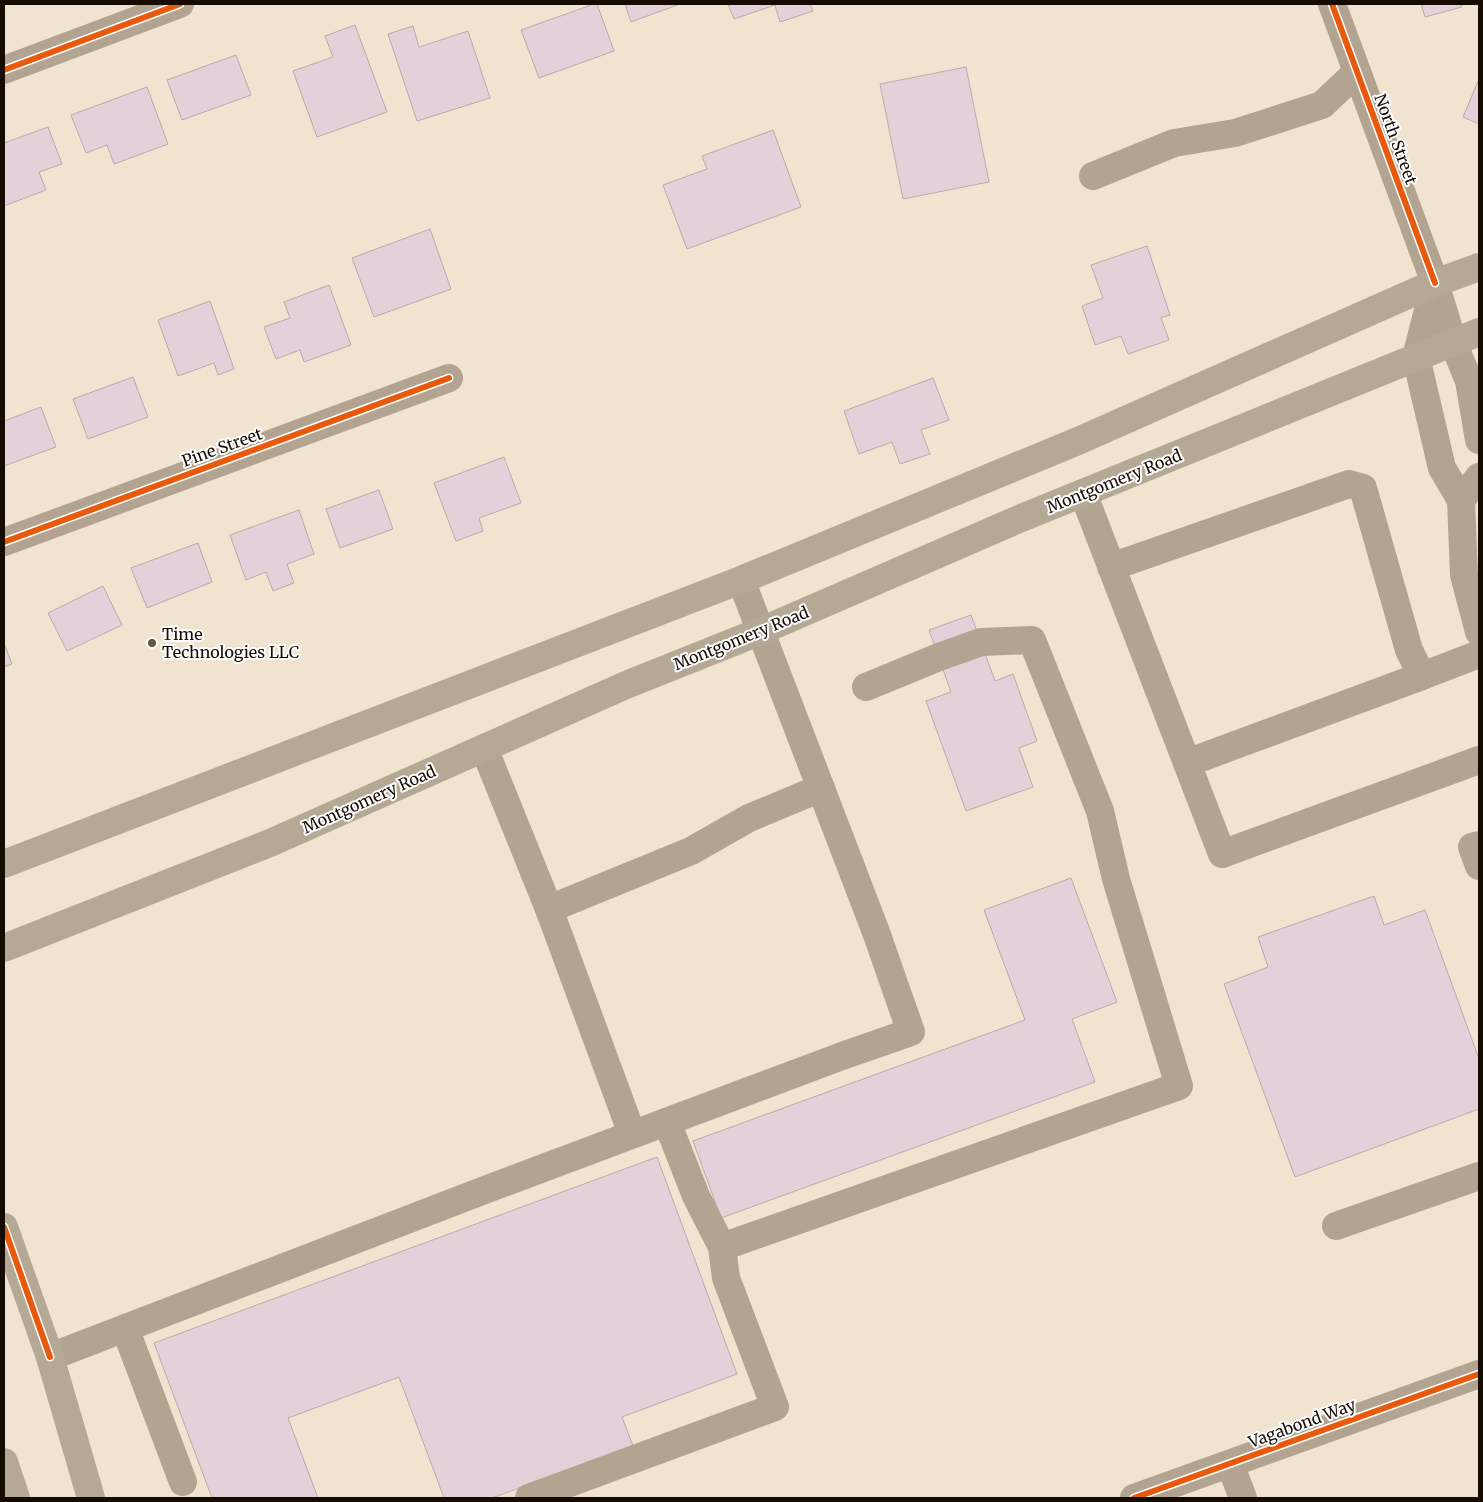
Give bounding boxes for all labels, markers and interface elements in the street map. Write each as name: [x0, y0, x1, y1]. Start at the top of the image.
street label: North Street: [1370, 91, 1422, 188]
street label: Pine Street: [179, 423, 266, 471]
street label: Montgomery Road: [1044, 445, 1185, 517]
street label: Montgomery Road: [671, 602, 812, 674]
place label: Time Technologies LLC: [162, 624, 299, 662]
marker: Time Technologies LLC: [146, 637, 158, 649]
street label: Montgomery Road: [299, 760, 439, 837]
street label: Vagabond Way: [1245, 1394, 1359, 1452]

